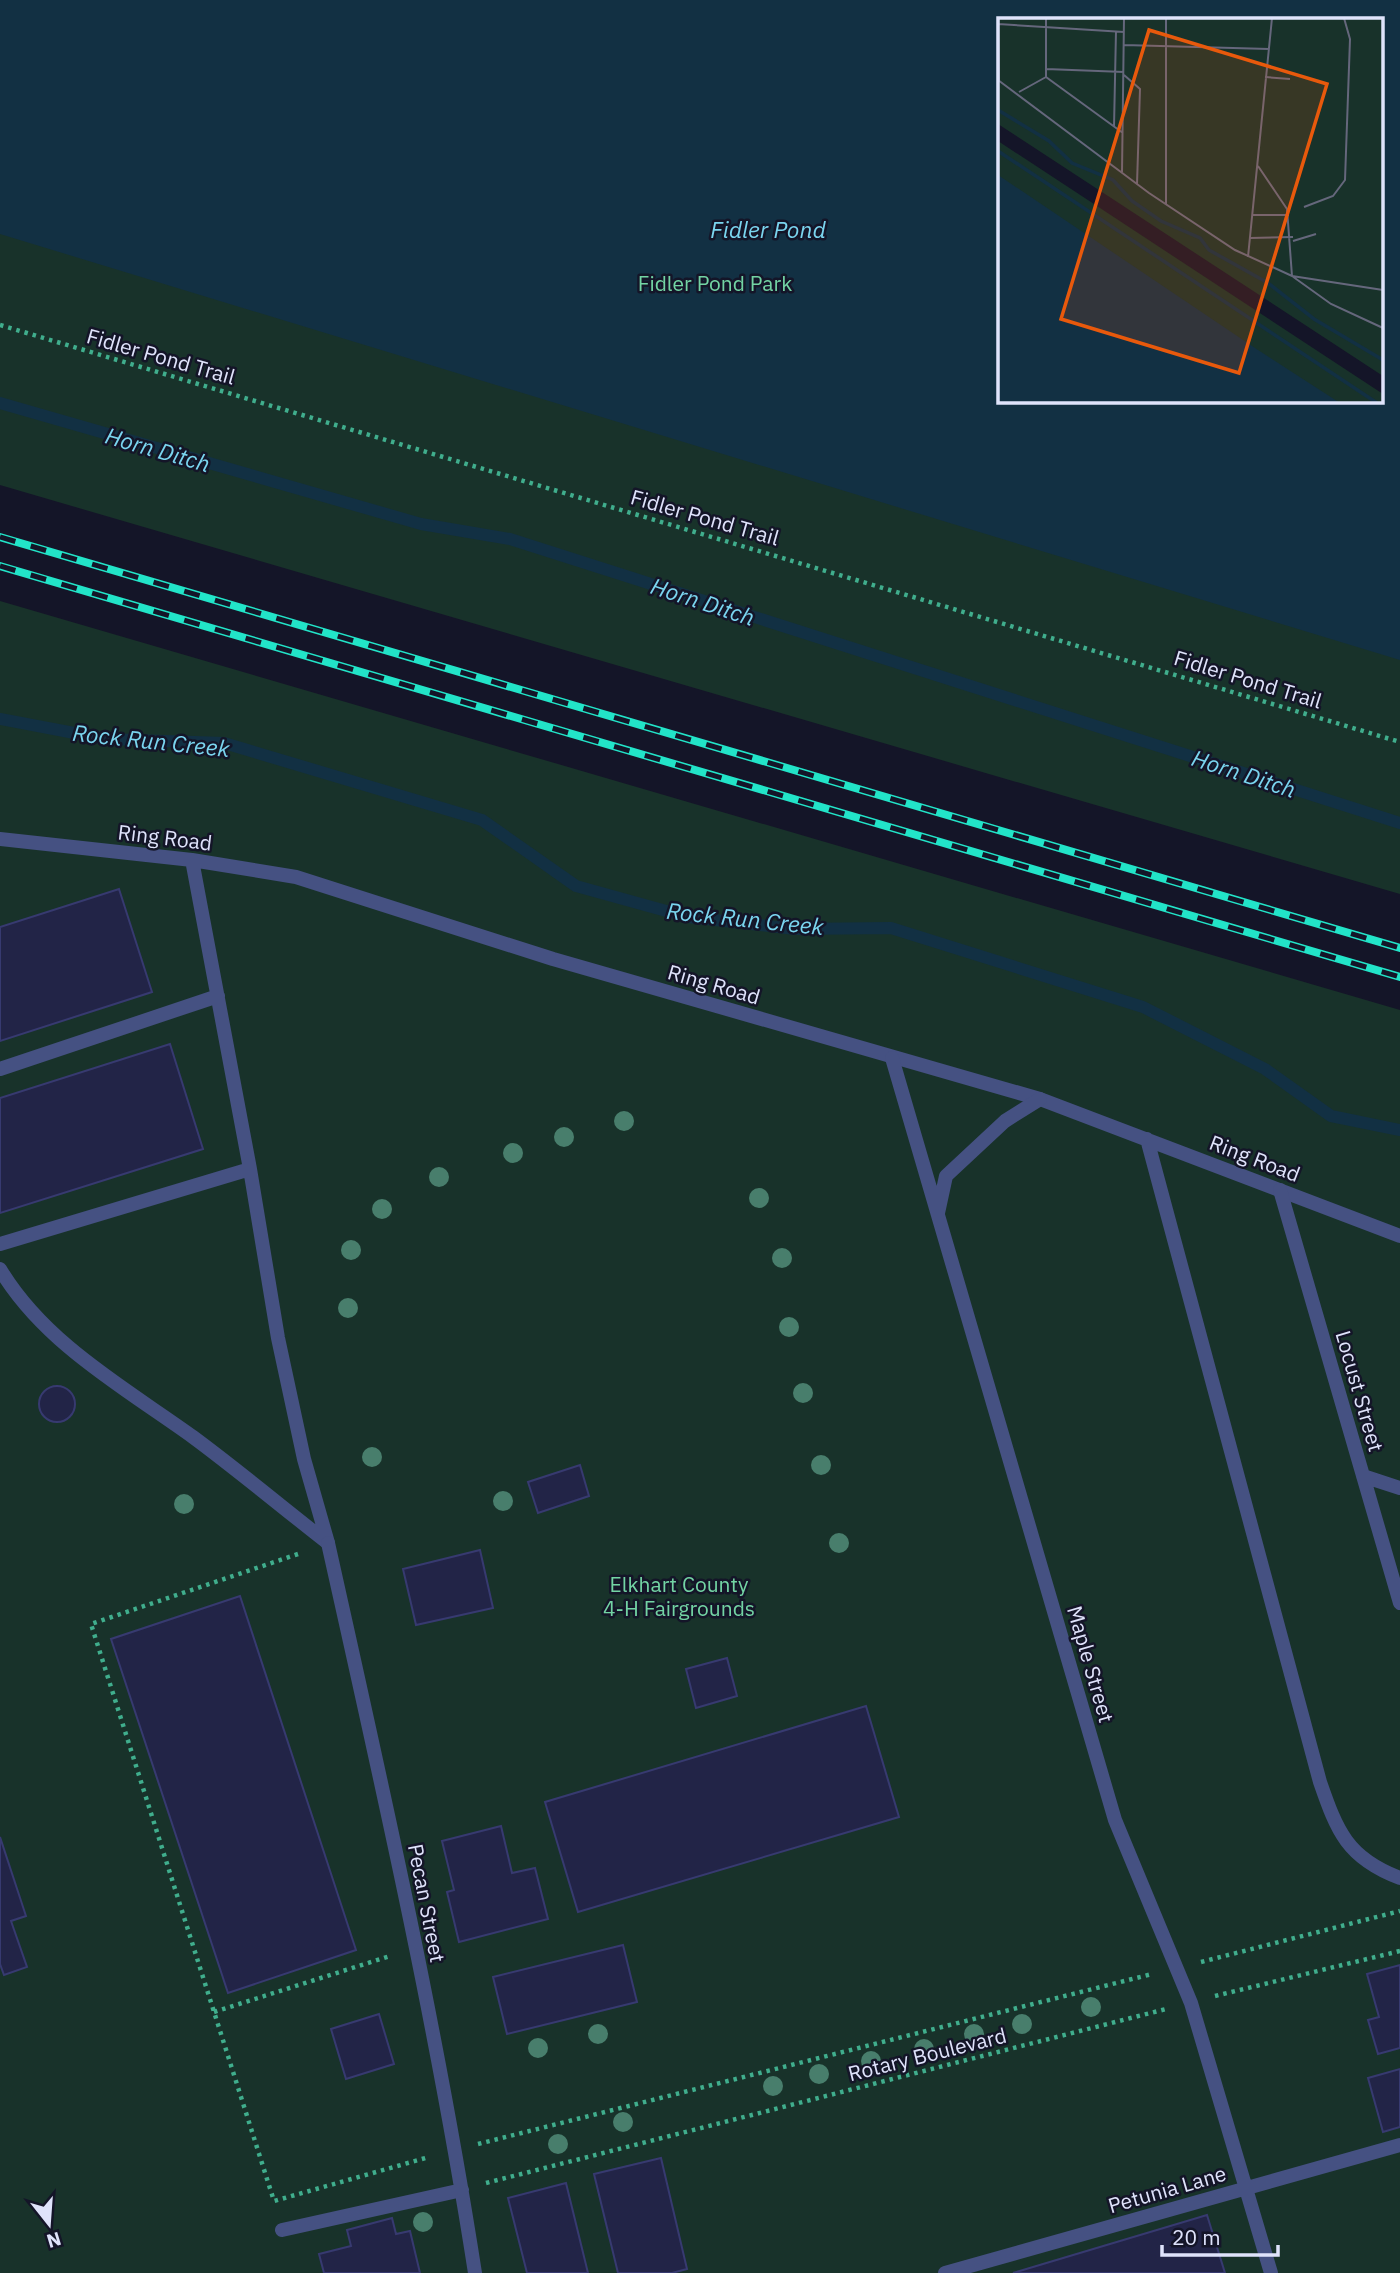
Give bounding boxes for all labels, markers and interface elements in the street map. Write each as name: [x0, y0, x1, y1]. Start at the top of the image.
inset map: [998, 18, 1382, 402]
water label: Fidler Pond: [710, 214, 826, 244]
park label: Fidler Pond Park: [638, 269, 792, 297]
street label: Fidler Pond Trail: [84, 321, 239, 391]
water label: Horn Ditch: [102, 420, 214, 478]
street label: Fidler Pond Trail: [628, 482, 783, 552]
water label: Horn Ditch: [647, 570, 759, 632]
street label: Fidler Pond Trail: [1171, 643, 1326, 715]
water label: Rock Run Creek: [71, 717, 232, 763]
water label: Horn Ditch: [1188, 742, 1300, 804]
street label: Ring Road: [116, 817, 214, 857]
water label: Rock Run Creek: [665, 895, 826, 941]
street label: Ring Road: [665, 957, 763, 1011]
street label: Ring Road: [1206, 1128, 1304, 1188]
street label: Locust Street: [1329, 1327, 1391, 1455]
park label: Elkhart County 4-H Fairgrounds: [603, 1570, 755, 1622]
street label: Maple Street: [1061, 1602, 1121, 1726]
street label: Pecan Street: [402, 1841, 452, 1965]
street label: Rotary Boulevard: [845, 2021, 1009, 2087]
street label: Petunia Lane: [1105, 2159, 1229, 2219]
north arrow: [14, 2189, 84, 2259]
scale bar: [1162, 2214, 1278, 2258]
text: 20 m: [1172, 2223, 1221, 2251]
text: N: [44, 2227, 64, 2254]

